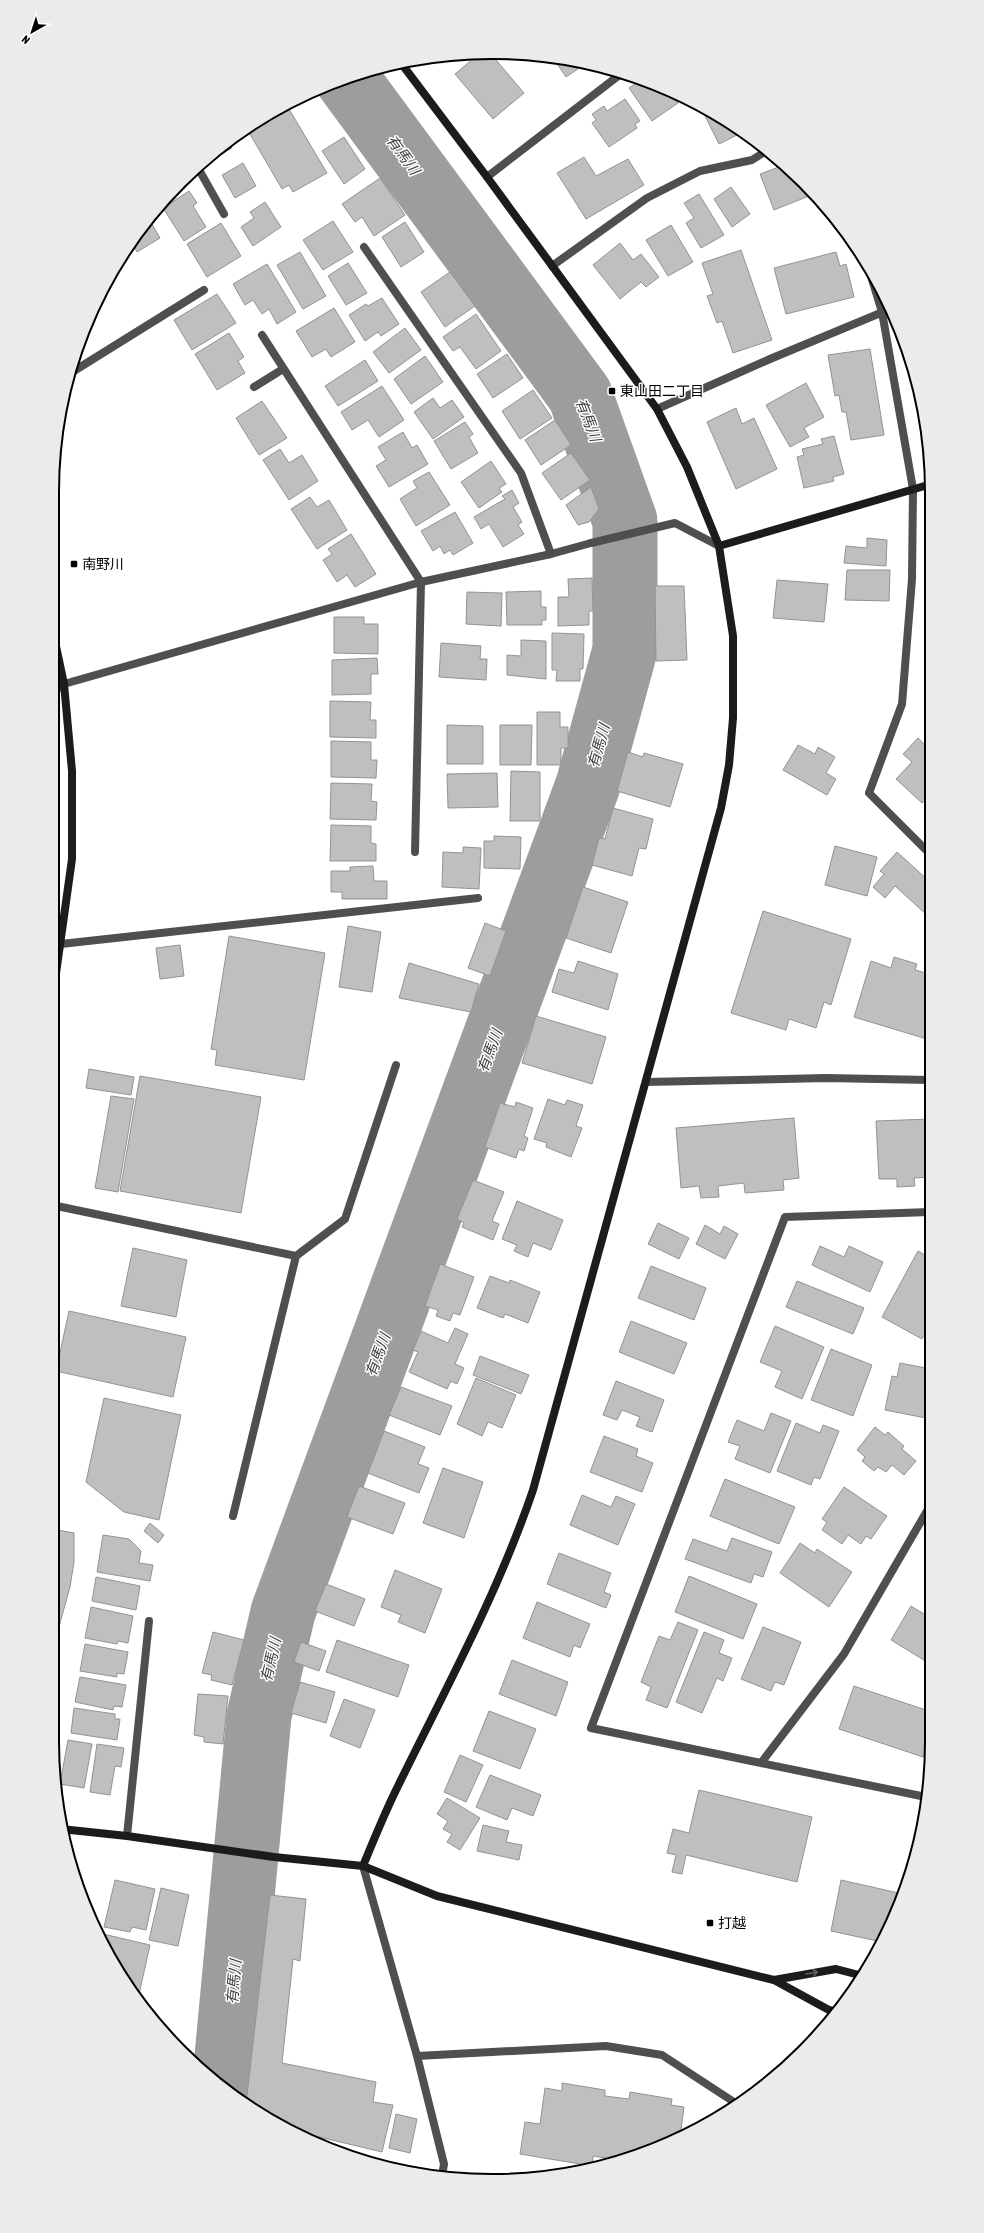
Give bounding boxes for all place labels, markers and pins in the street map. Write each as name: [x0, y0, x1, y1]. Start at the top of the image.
place label: 東山田二丁目: [620, 383, 704, 399]
marker: 東山田二丁目: [607, 386, 617, 396]
place label: 南野川: [82, 556, 124, 572]
marker: 南野川: [69, 559, 79, 569]
place label: 打越: [718, 1915, 746, 1931]
marker: 打越: [705, 1918, 715, 1928]

